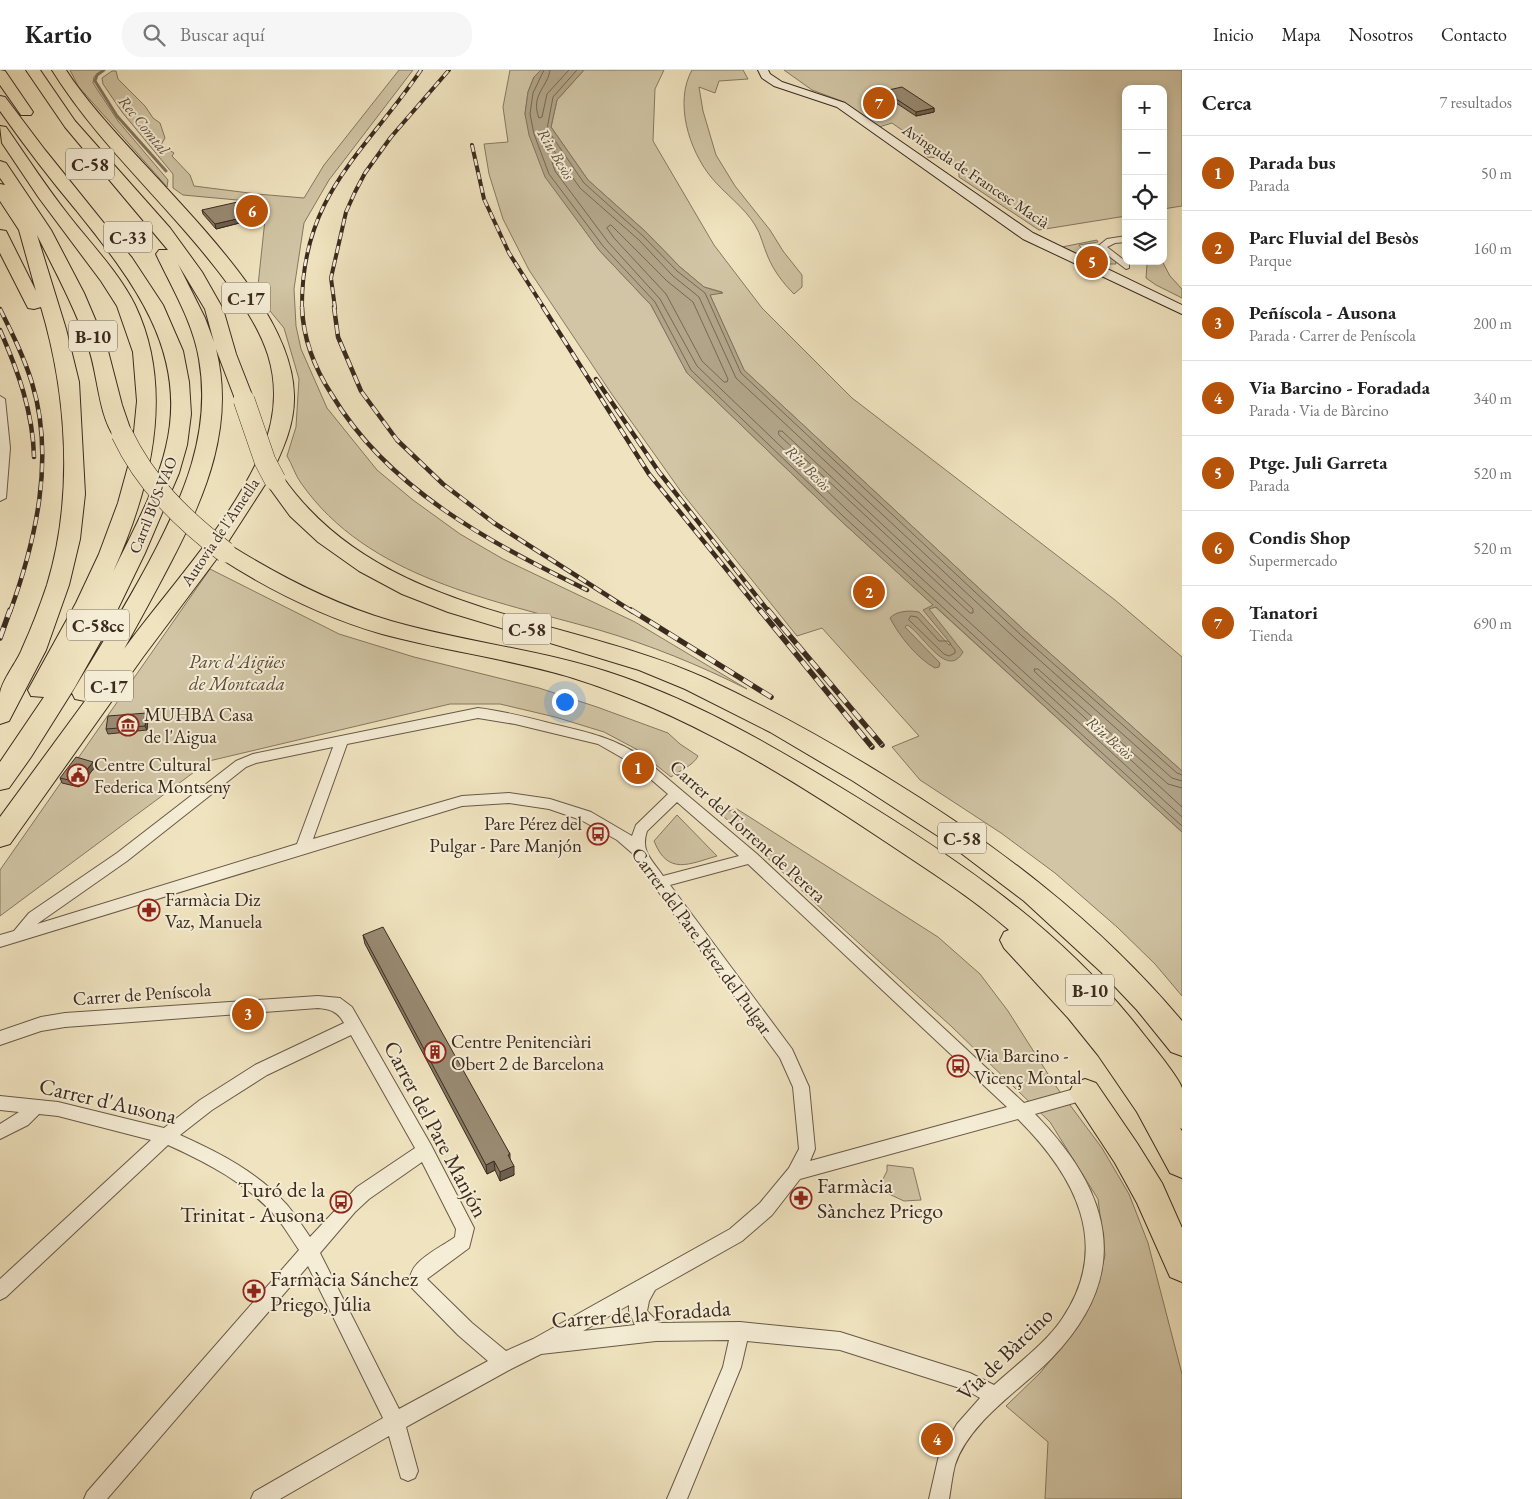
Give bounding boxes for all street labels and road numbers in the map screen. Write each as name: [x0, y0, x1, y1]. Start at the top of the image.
street label: Avinguda de Francesc Macià: [898, 118, 1054, 233]
road number: C-58: [66, 148, 114, 180]
road number: C-33: [104, 222, 152, 252]
road number: C-17: [222, 282, 270, 314]
road number: B-10: [69, 320, 117, 352]
street label: Carril BUS-VAO: [124, 453, 182, 557]
street label: Autovia de l'Ametlla: [175, 473, 264, 591]
road number: C-58cc: [67, 610, 129, 640]
road number: C-58: [503, 614, 551, 644]
road number: C-17: [85, 670, 133, 702]
street label: Carrer del Torrent de Perera: [665, 754, 832, 908]
road number: C-58: [938, 822, 986, 854]
street label: Carrer del Pare Pérez del Pulgar: [626, 842, 779, 1040]
road number: B-10: [1066, 974, 1114, 1006]
street label: Carrer de Peníscola: [72, 977, 212, 1011]
street label: Carrer del Pare Manjón: [377, 1036, 495, 1223]
street label: Carrer d'Ausona: [36, 1071, 180, 1131]
street label: Carrer de la Foradada: [550, 1293, 732, 1335]
street label: Via de Bàrcino: [951, 1301, 1059, 1407]

